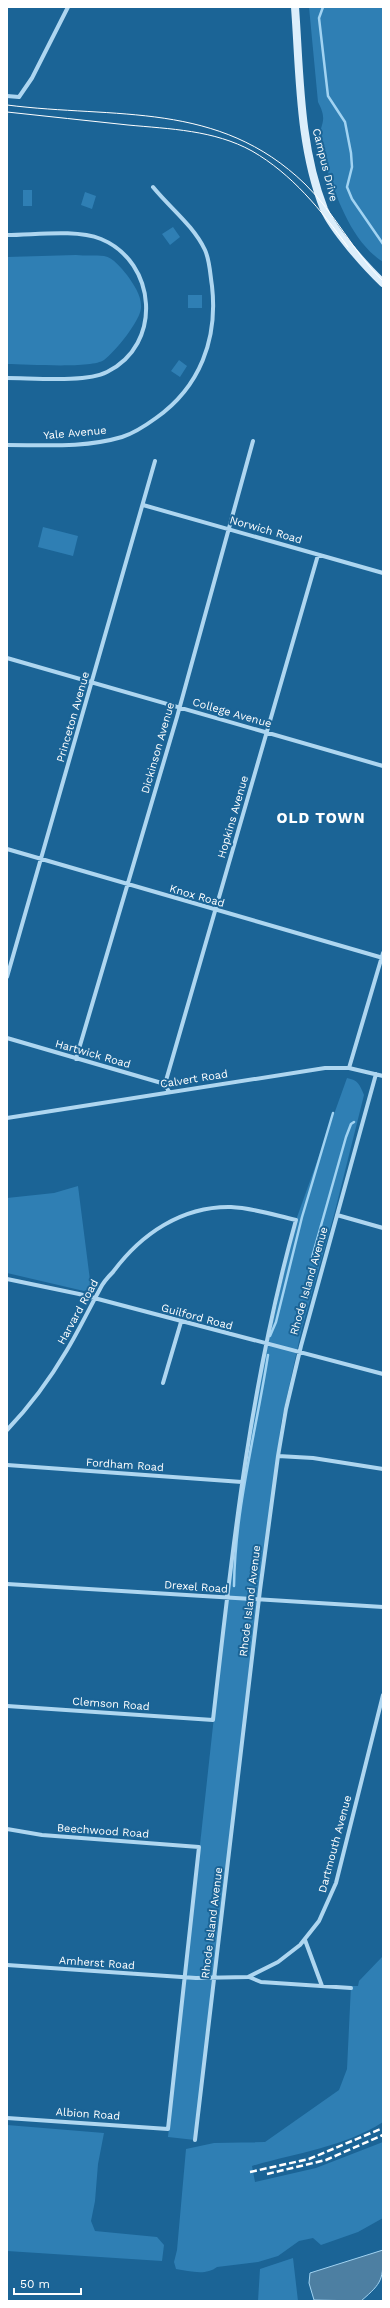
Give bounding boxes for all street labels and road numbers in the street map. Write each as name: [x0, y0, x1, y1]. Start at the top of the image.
street label: Campus Drive: [310, 127, 340, 203]
street label: Yale Avenue: [43, 424, 107, 442]
street label: Norwich Road: [228, 513, 304, 547]
street label: Princeton Avenue: [54, 670, 92, 764]
street label: College Avenue: [191, 695, 273, 731]
street label: Dickinson Avenue: [139, 701, 177, 795]
street label: Hopkins Avenue: [215, 774, 251, 860]
street label: Knox Road: [168, 882, 226, 910]
street label: Hartwick Road: [54, 1037, 132, 1071]
street label: Calvert Road: [159, 1067, 229, 1091]
street label: Rhode Island Avenue: [287, 1225, 331, 1337]
street label: Harvard Road: [55, 1277, 101, 1347]
street label: Guilford Road: [160, 1301, 234, 1333]
street label: Fordham Road: [86, 1456, 164, 1474]
street label: Rhode Island Avenue: [237, 1545, 263, 1657]
street label: Drexel Road: [164, 1578, 228, 1596]
street label: Clemson Road: [72, 1695, 150, 1713]
street label: Dartmouth Avenue: [316, 1794, 354, 1894]
street label: Beechwood Road: [56, 1821, 150, 1841]
street label: Rhode Island Avenue: [199, 1867, 225, 1979]
street label: Amherst Road: [59, 1954, 135, 1972]
street label: Albion Road: [55, 2105, 121, 2123]

